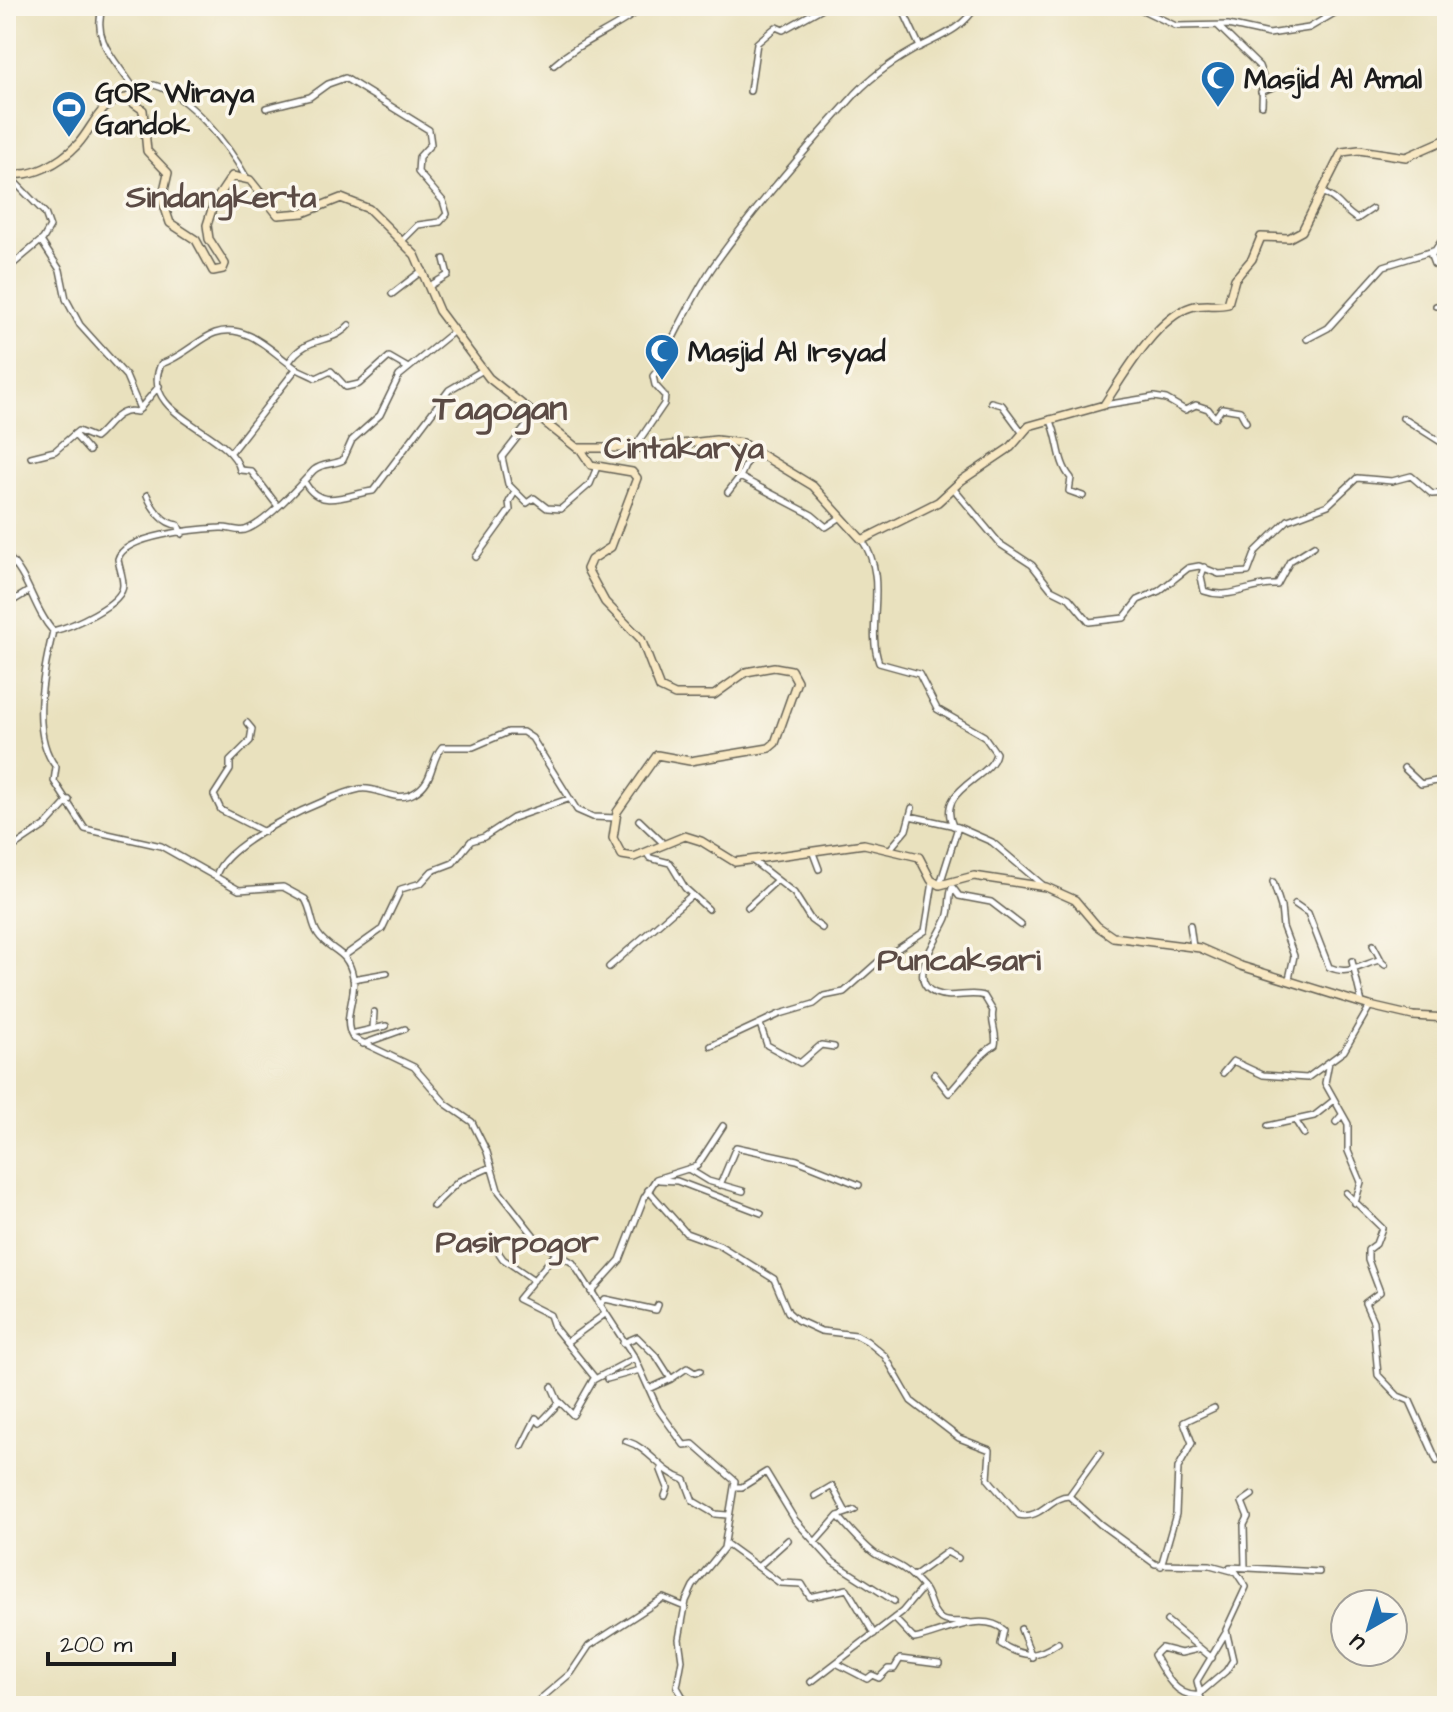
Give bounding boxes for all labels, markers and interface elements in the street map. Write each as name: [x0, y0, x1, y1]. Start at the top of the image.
mosque icon: Masjid Al Amal: [1199, 59, 1237, 109]
place label: Masjid Al Amal: [1244, 60, 1422, 99]
place label: GOR Wiraya Gandok: [95, 74, 255, 145]
sports icon: GOR Wiraya Gandok: [50, 89, 88, 139]
district label: Sindangkerta: [125, 175, 317, 221]
mosque icon: Masjid Al Irsyad: [643, 332, 681, 382]
place label: Masjid Al Irsyad: [688, 333, 886, 375]
district label: Tagogan: [432, 383, 567, 435]
district label: Cintakarya: [604, 426, 765, 472]
district label: Puncaksari: [877, 938, 1041, 983]
district label: Pasirpogor: [435, 1220, 599, 1266]
north arrow: [1329, 1588, 1409, 1668]
scale bar: [48, 1616, 174, 1666]
text: U: [1343, 1626, 1372, 1658]
text: 200 m: [60, 1628, 133, 1662]

